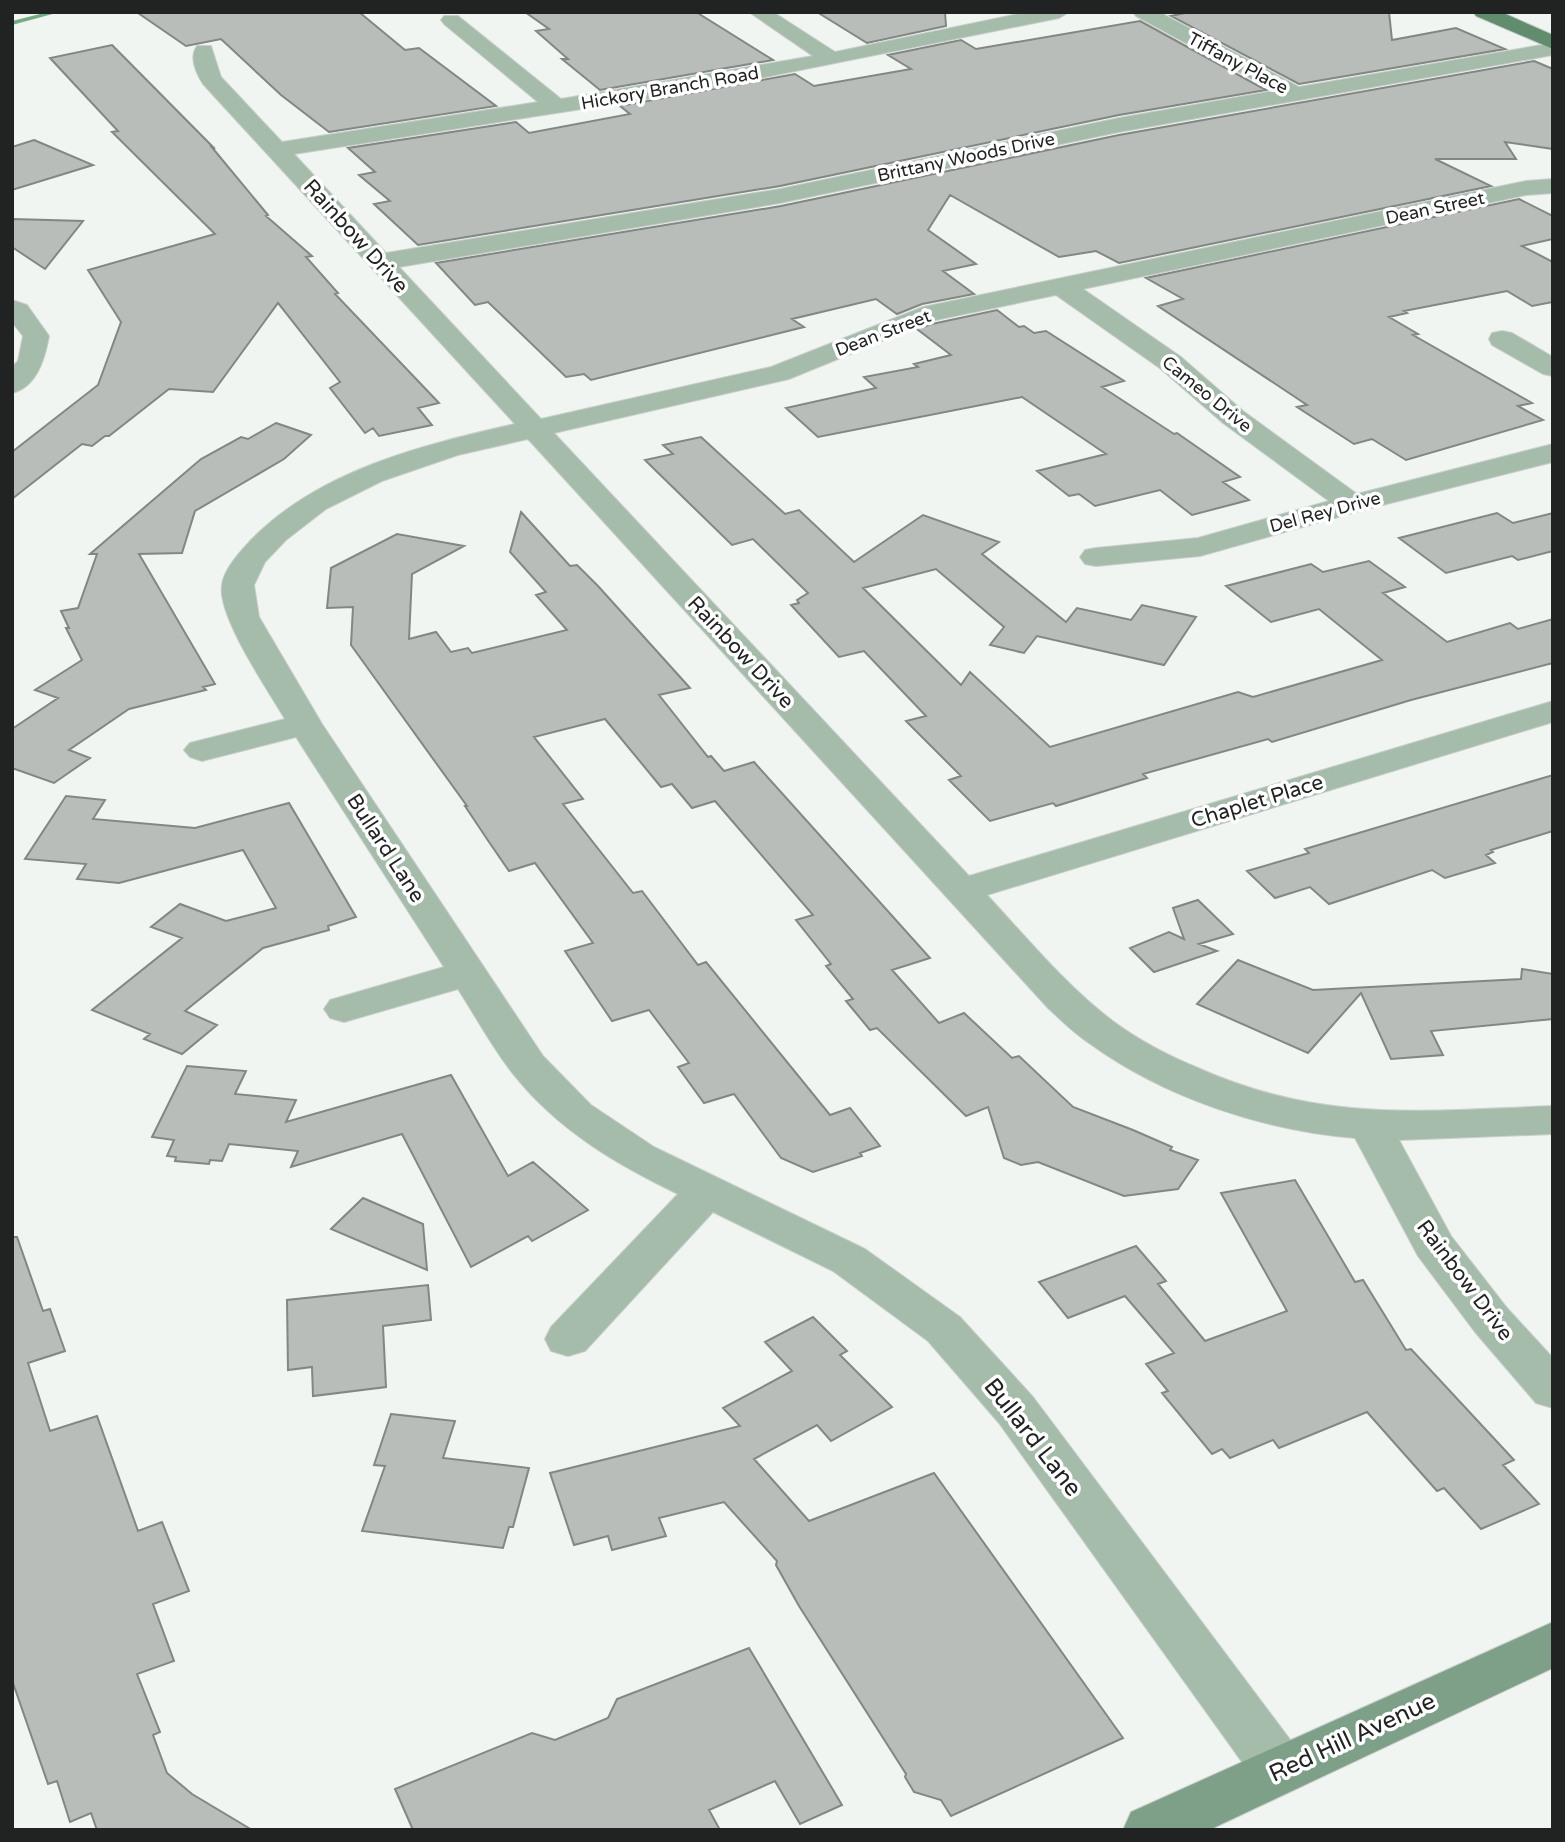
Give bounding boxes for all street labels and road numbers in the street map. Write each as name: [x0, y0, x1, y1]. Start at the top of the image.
street label: Tiffany Place: [1184, 27, 1292, 99]
street label: Hickory Branch Road: [579, 62, 761, 114]
street label: Brittany Woods Drive: [875, 127, 1057, 187]
street label: Rainbow Drive: [298, 174, 413, 298]
street label: Dean Street: [1384, 187, 1487, 229]
street label: Dean Street: [832, 305, 934, 361]
street label: Cameo Drive: [1158, 351, 1256, 437]
street label: Del Rey Drive: [1267, 487, 1383, 537]
street label: Rainbow Drive: [682, 591, 799, 714]
street label: Chaplet Place: [1188, 769, 1326, 833]
street label: Bullard Lane: [341, 789, 430, 907]
street label: Rainbow Drive: [1411, 1215, 1518, 1346]
street label: Bullard Lane: [977, 1372, 1088, 1502]
street label: Red Hill Avenue: [1265, 1686, 1440, 1789]

